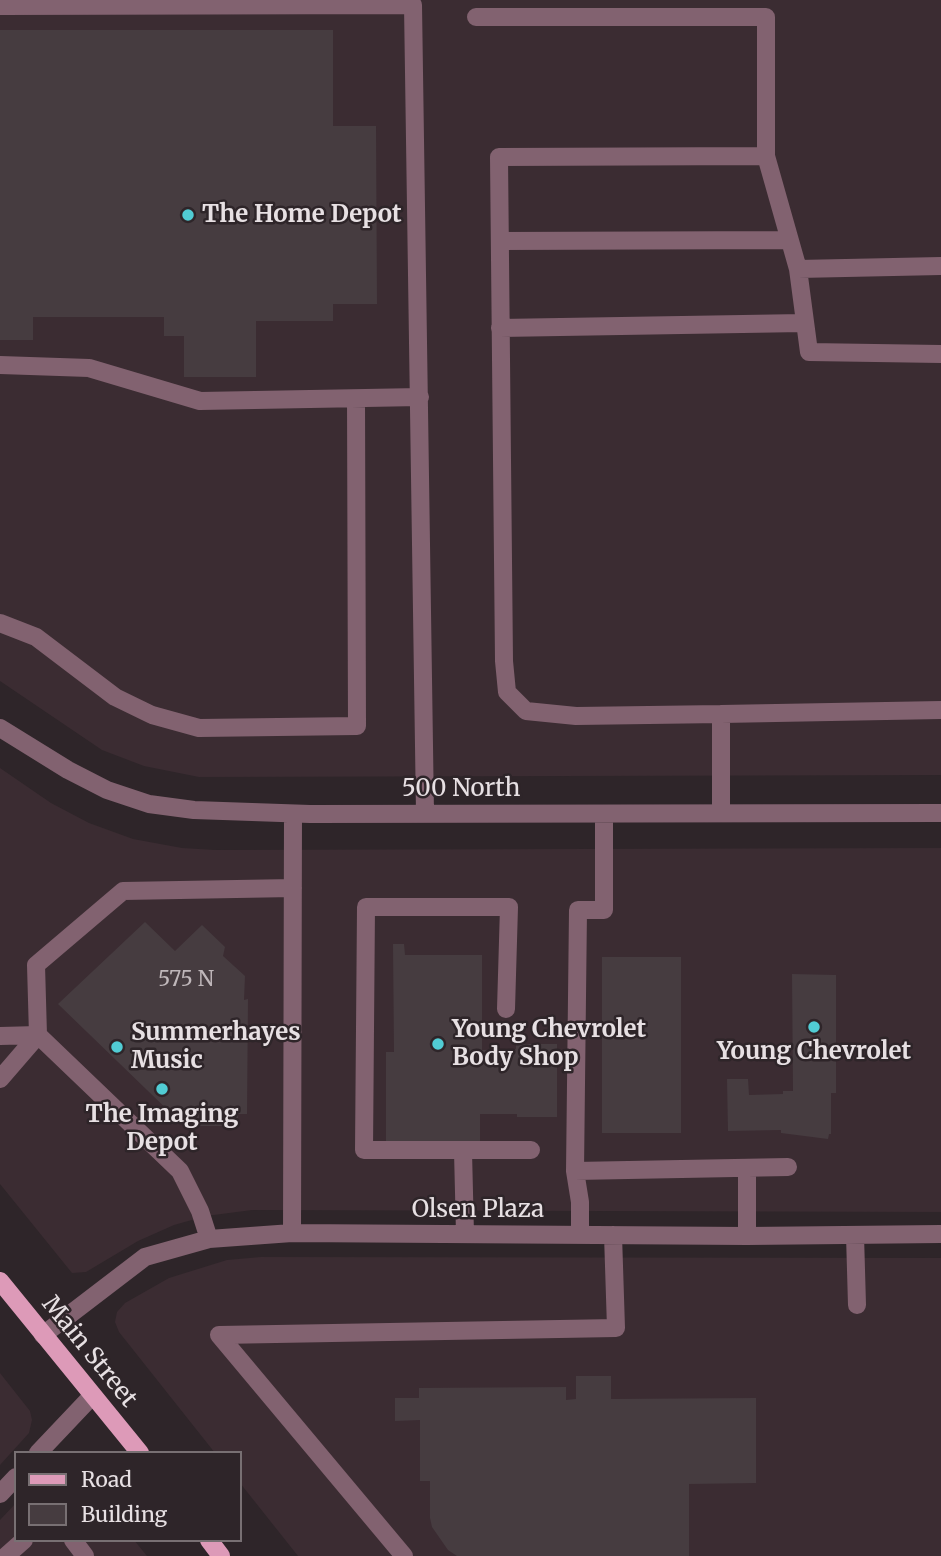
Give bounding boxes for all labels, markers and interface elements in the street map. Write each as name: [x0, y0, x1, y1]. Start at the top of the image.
place label: The Home Depot: [202, 201, 402, 229]
marker: The Home Depot: [180, 207, 196, 223]
street label: 500 North: [402, 775, 520, 803]
house number: 575 N: [158, 967, 214, 993]
place label: Young Chevrolet Body Shop: [452, 1016, 646, 1072]
place label: Summerhayes Music: [131, 1019, 301, 1075]
marker: Young Chevrolet: [806, 1019, 822, 1035]
marker: Young Chevrolet Body Shop: [430, 1036, 446, 1052]
place label: Young Chevrolet: [717, 1038, 911, 1066]
marker: Summerhayes Music: [109, 1039, 125, 1055]
marker: The Imaging Depot: [154, 1081, 170, 1097]
place label: The Imaging Depot: [86, 1101, 238, 1157]
street label: Olsen Plaza: [412, 1196, 544, 1224]
street label: Main Street: [35, 1291, 143, 1413]
legend: [14, 1451, 242, 1542]
text: Road: [81, 1466, 132, 1493]
text: Building: [81, 1501, 167, 1528]

